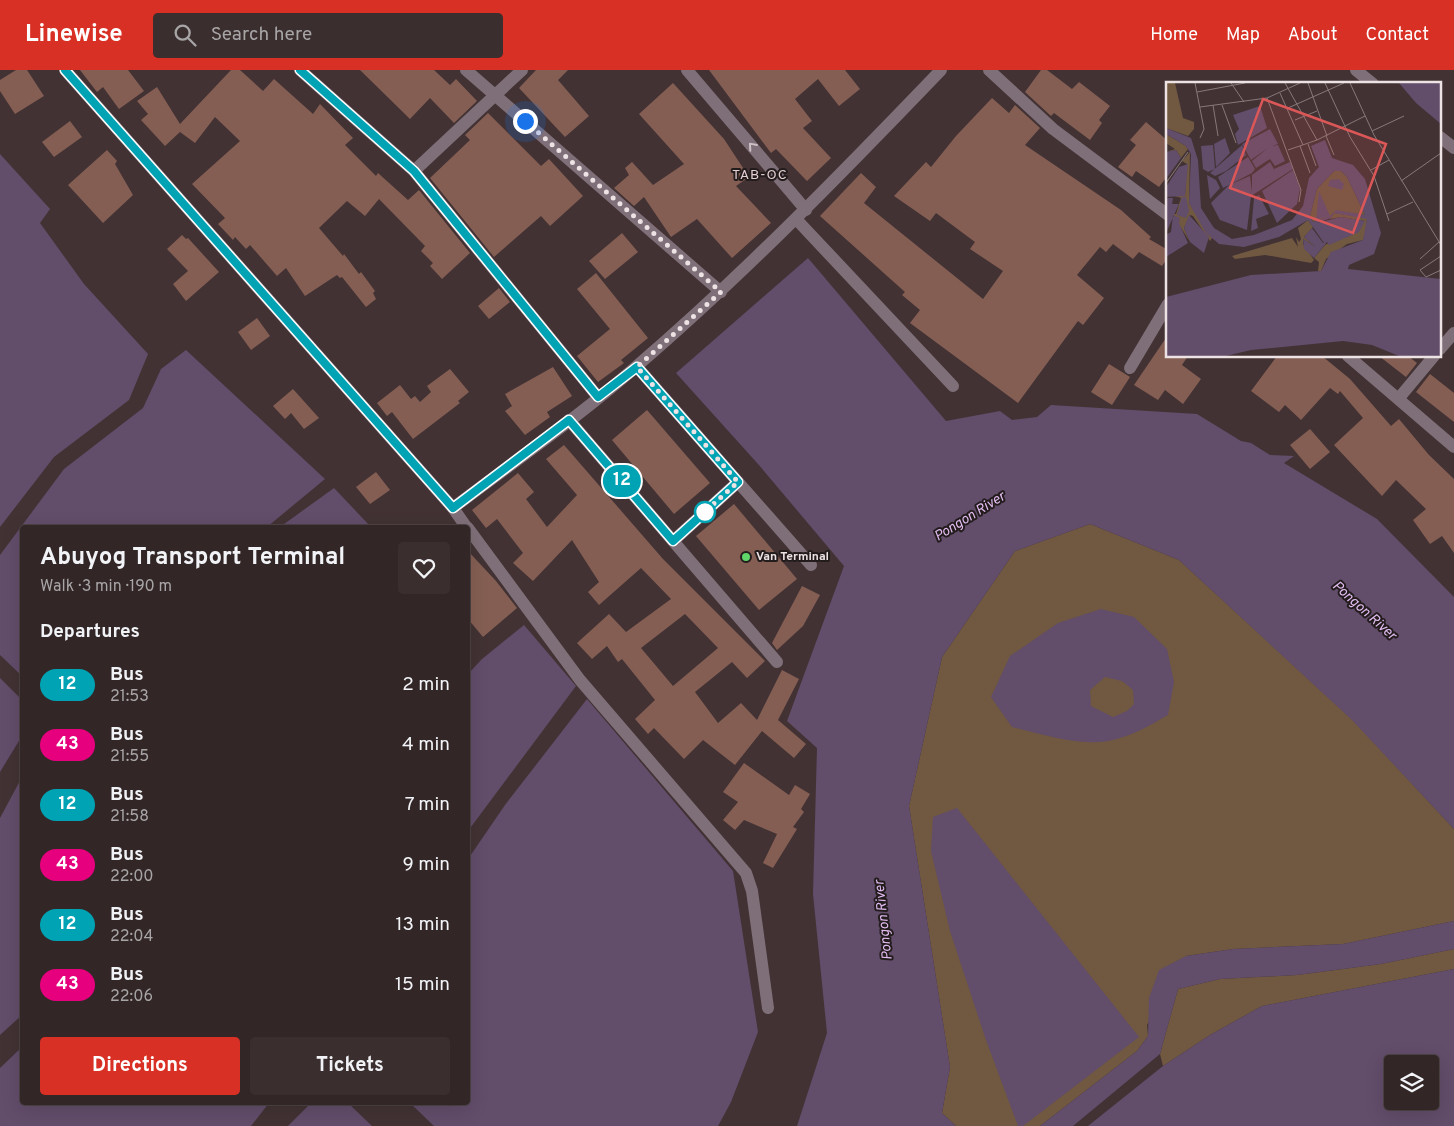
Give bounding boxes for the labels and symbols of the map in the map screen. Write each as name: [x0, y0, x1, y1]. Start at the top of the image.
inset map: [1166, 82, 1442, 358]
your location: [513, 109, 538, 134]
one-way arrow: [749, 143, 757, 152]
district label: TAB-OC: [732, 167, 788, 184]
line badge: 12: [600, 465, 644, 497]
water label: Pongon River: [931, 488, 1010, 546]
unlabelled marker: [694, 501, 716, 523]
place label: Van Terminal: [756, 549, 829, 565]
marker: Van Terminal: [740, 551, 752, 563]
water label: Pongon River: [1328, 578, 1401, 645]
water label: Pongon River: [871, 877, 897, 961]

